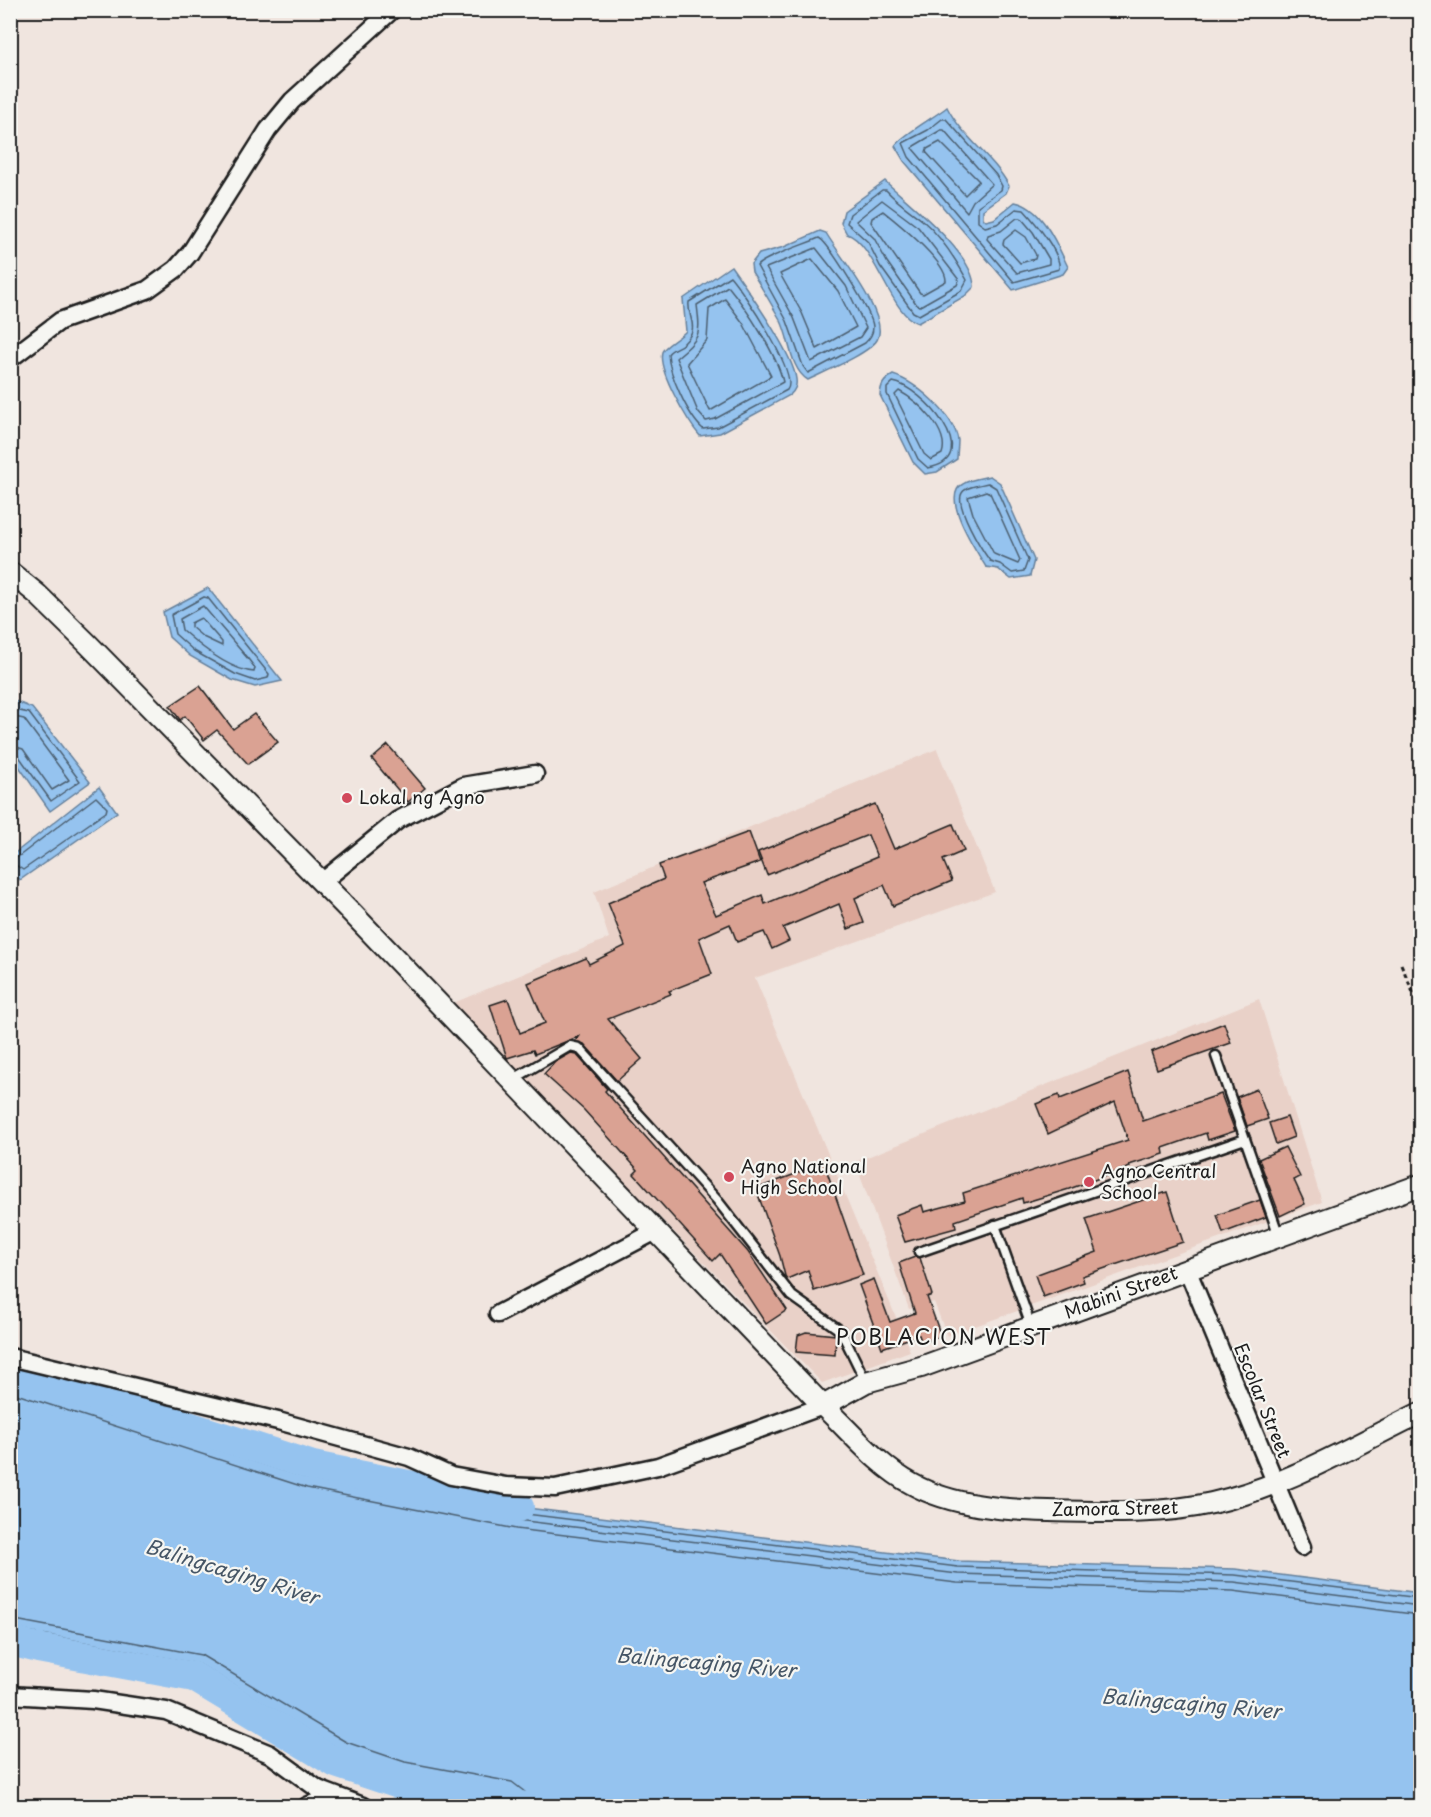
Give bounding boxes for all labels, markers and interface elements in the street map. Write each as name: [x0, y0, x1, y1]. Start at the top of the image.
place label: Lokal ng Agno: [359, 783, 485, 810]
marker: Lokal ng Agno: [340, 791, 354, 805]
place label: Agno National High School: [741, 1152, 866, 1200]
place label: Agno Central School: [1101, 1157, 1216, 1205]
marker: Agno National High School: [722, 1170, 736, 1184]
marker: Agno Central School: [1082, 1175, 1096, 1189]
street label: Mabini Street: [1060, 1259, 1181, 1325]
district label: POBLACION WEST: [836, 1320, 1052, 1352]
street label: Escolar Street: [1228, 1339, 1299, 1462]
street label: Zamora Street: [1051, 1493, 1179, 1522]
water label: Balingcaging River: [142, 1530, 325, 1612]
water label: Balingcaging River: [615, 1639, 799, 1685]
water label: Balingcaging River: [1100, 1680, 1284, 1726]

